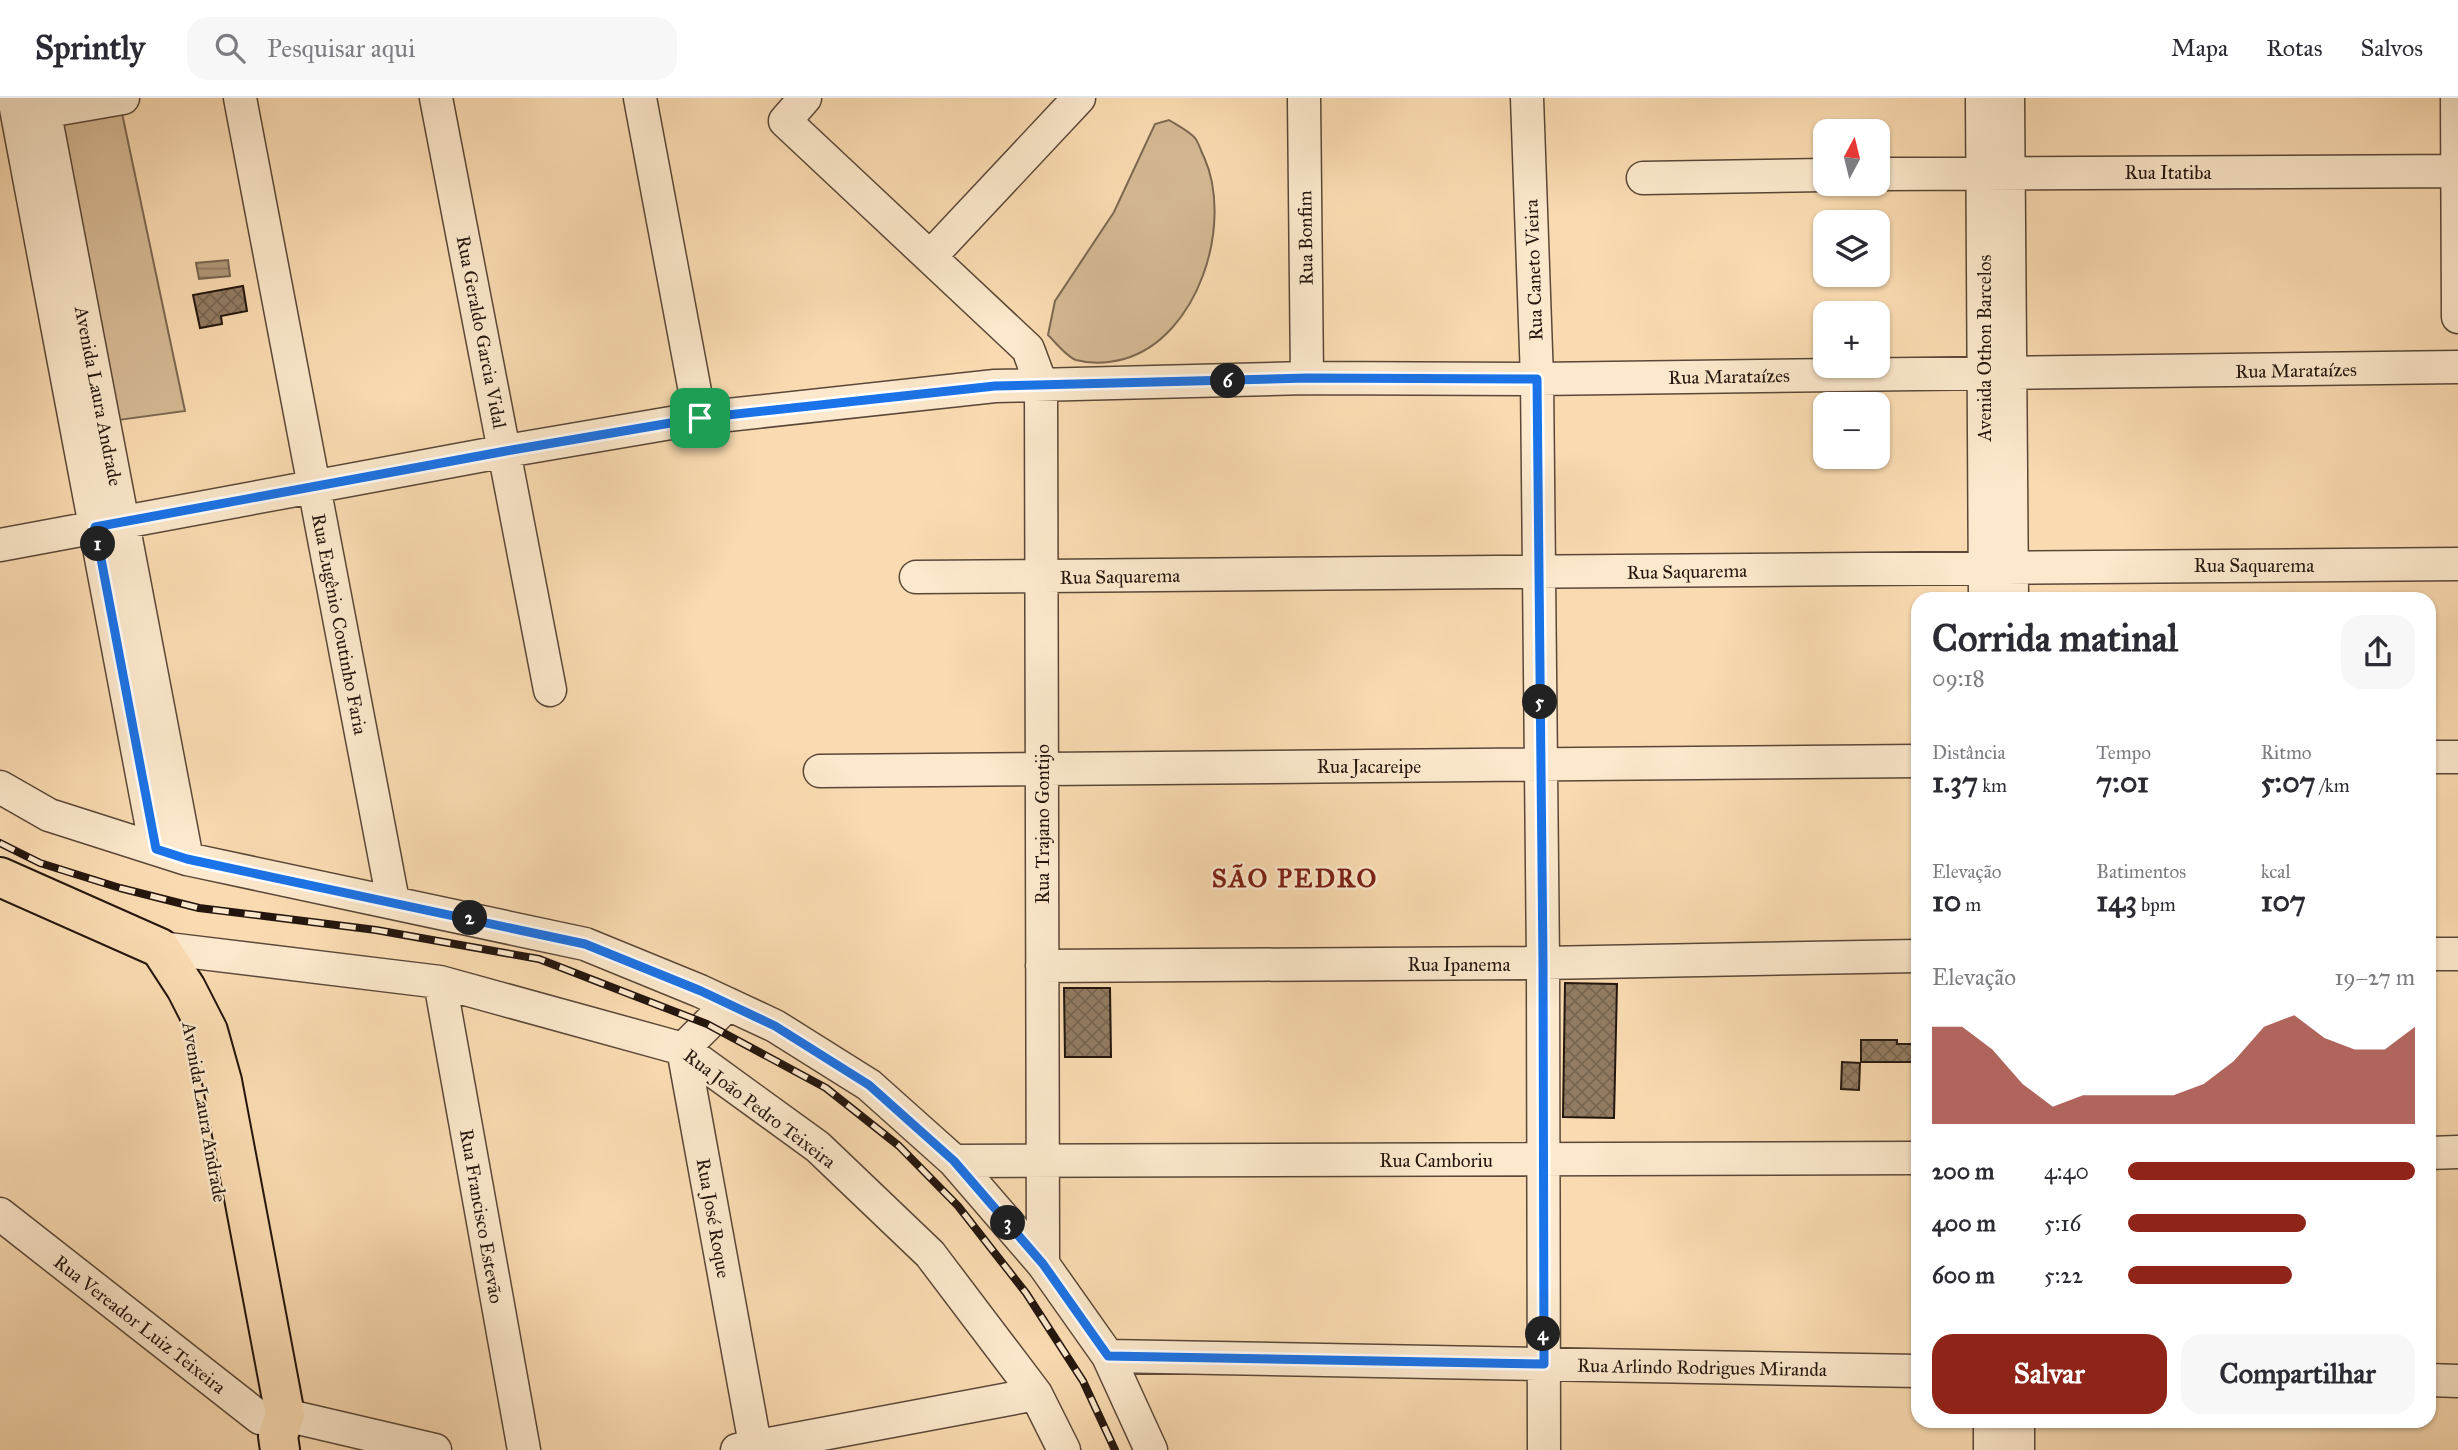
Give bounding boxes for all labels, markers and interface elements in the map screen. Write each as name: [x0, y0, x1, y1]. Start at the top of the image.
search box: [187, 17, 677, 80]
text: Sprintly: [35, 28, 145, 68]
icon: search: [211, 29, 249, 67]
text: Pesquisar aqui: [267, 32, 415, 64]
text: Mapa: [2171, 33, 2228, 63]
text: Rotas: [2266, 33, 2322, 63]
text: Salvos: [2360, 33, 2423, 63]
north arrow: [1813, 119, 1890, 196]
map controls: [1813, 119, 1890, 469]
street label: Rua Itatiba: [2124, 161, 2212, 184]
street label: Rua Bonfim: [1293, 190, 1318, 286]
street label: Rua Caneto Vieira: [1519, 198, 1547, 341]
button: layers: [1813, 210, 1890, 287]
street label: Rua Geraldo Garcia Vidal: [452, 234, 512, 431]
street label: Avenida Othon Barcelos: [1973, 254, 1996, 442]
button: +: [1813, 301, 1890, 378]
street label: Avenida Laura Andrade: [70, 303, 127, 488]
street label: Rua Marataízes: [2235, 358, 2357, 383]
pin: 6: [1210, 364, 1246, 398]
street label: Rua Marataízes: [1668, 364, 1790, 389]
text: 6: [1223, 369, 1232, 392]
pin: [670, 388, 730, 448]
button: −: [1813, 392, 1890, 469]
icon: arrive: [681, 399, 719, 437]
street label: Rua Eugênio Coutinho Faria: [306, 512, 372, 738]
pin: 1: [80, 526, 116, 562]
text: 1: [94, 532, 101, 555]
street label: Rua Saquarema: [2194, 554, 2315, 578]
street label: Rua Saquarema: [1627, 559, 1748, 585]
street label: Rua Saquarema: [1060, 564, 1181, 590]
text: Corrida matinal: [1932, 615, 2178, 661]
button: share: [2341, 615, 2415, 689]
text: 09:18: [1932, 664, 1985, 692]
pin: 5: [1522, 684, 1558, 720]
text: 5: [1535, 690, 1544, 713]
text: Distância: [1932, 741, 2005, 764]
text: Tempo: [2096, 741, 2151, 764]
text: Ritmo: [2261, 741, 2312, 764]
street label: Rua Trajano Gontijo: [1031, 744, 1054, 904]
street label: Rua Jacareipe: [1317, 755, 1421, 779]
text: 1.37: [1932, 764, 1978, 800]
text: 7:01: [2096, 764, 2149, 800]
text: 5:07: [2261, 764, 2316, 800]
text: km: [1978, 774, 2007, 797]
text: /km: [2316, 774, 2350, 797]
text: Elevação: [1932, 860, 2001, 883]
text: Batimentos: [2096, 860, 2186, 883]
text: kcal: [2261, 860, 2291, 883]
district label: SÃO PEDRO: [1212, 862, 1378, 894]
text: 10: [1932, 883, 1961, 919]
text: 143: [2096, 883, 2137, 919]
text: 107: [2261, 883, 2306, 919]
text: m: [1961, 893, 1981, 916]
text: bpm: [2137, 893, 2176, 916]
pin: 2: [452, 900, 488, 936]
text: 2: [465, 906, 474, 929]
street label: Rua Ipanema: [1407, 953, 1511, 976]
text: Elevação: [1932, 963, 2016, 991]
text: 19–27 m: [2334, 963, 2415, 991]
street label: Avenida Laura Andrade: [177, 1019, 232, 1204]
street label: Rua João Pedro Teixeira: [679, 1044, 841, 1174]
street label: Rua Francisco Estevão: [455, 1127, 508, 1305]
street label: Rua Camboriu: [1379, 1149, 1493, 1172]
street label: Rua José Roque: [691, 1156, 735, 1280]
text: 200 m: [1932, 1157, 1994, 1185]
text: 4:40: [2044, 1157, 2089, 1185]
pin: 3: [990, 1206, 1026, 1240]
text: 400 m: [1932, 1209, 1996, 1237]
text: 5:16: [2044, 1209, 2081, 1237]
text: 3: [1004, 1211, 1011, 1234]
street label: Rua Vereador Luiz Teixeira: [49, 1250, 231, 1399]
text: 600 m: [1932, 1261, 1995, 1289]
text: 5:22: [2044, 1261, 2083, 1289]
pin: 4: [1526, 1316, 1560, 1352]
text: 4: [1537, 1322, 1548, 1345]
button: Salvar: [1932, 1334, 2167, 1414]
button: Compartilhar: [2181, 1334, 2415, 1414]
street label: Rua Arlindo Rodrigues Miranda: [1577, 1354, 1828, 1382]

